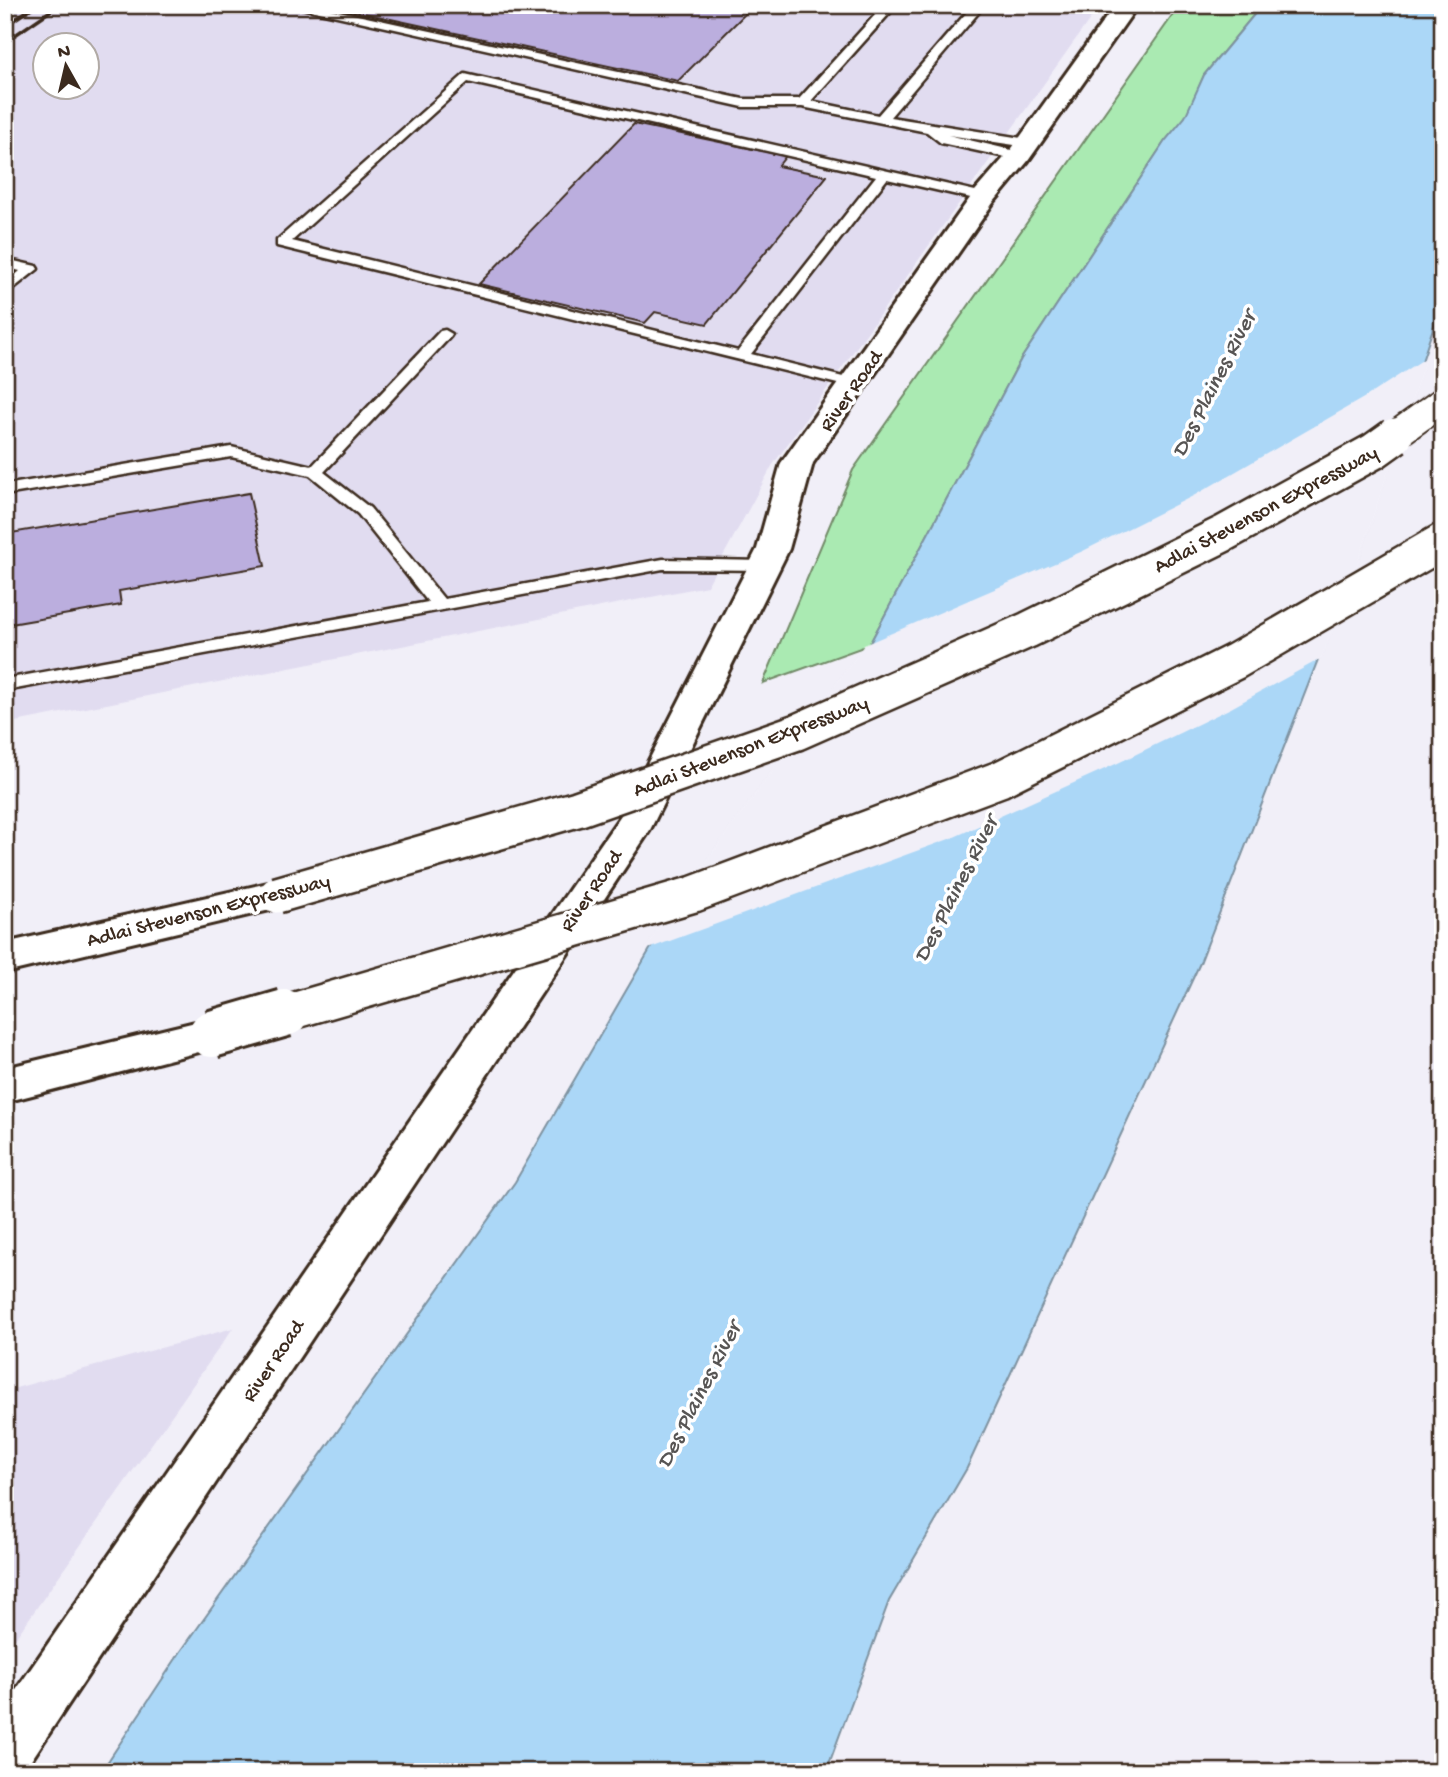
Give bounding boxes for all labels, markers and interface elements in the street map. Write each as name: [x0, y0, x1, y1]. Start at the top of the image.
north arrow: [32, 32, 102, 102]
text: N: [56, 40, 72, 65]
water label: Des Plaines River: [1167, 303, 1266, 462]
street label: River Road: [816, 345, 891, 438]
street label: Adlai Stevenson Expressway: [1151, 441, 1383, 581]
street label: Adlai Stevenson Expressway: [630, 692, 872, 805]
water label: Des Plaines River: [909, 808, 1008, 967]
street label: River Road: [556, 845, 630, 938]
street label: Adlai Stevenson Expressway: [85, 870, 333, 955]
water label: Des Plaines River: [652, 1314, 751, 1473]
street label: River Road: [238, 1315, 312, 1408]

